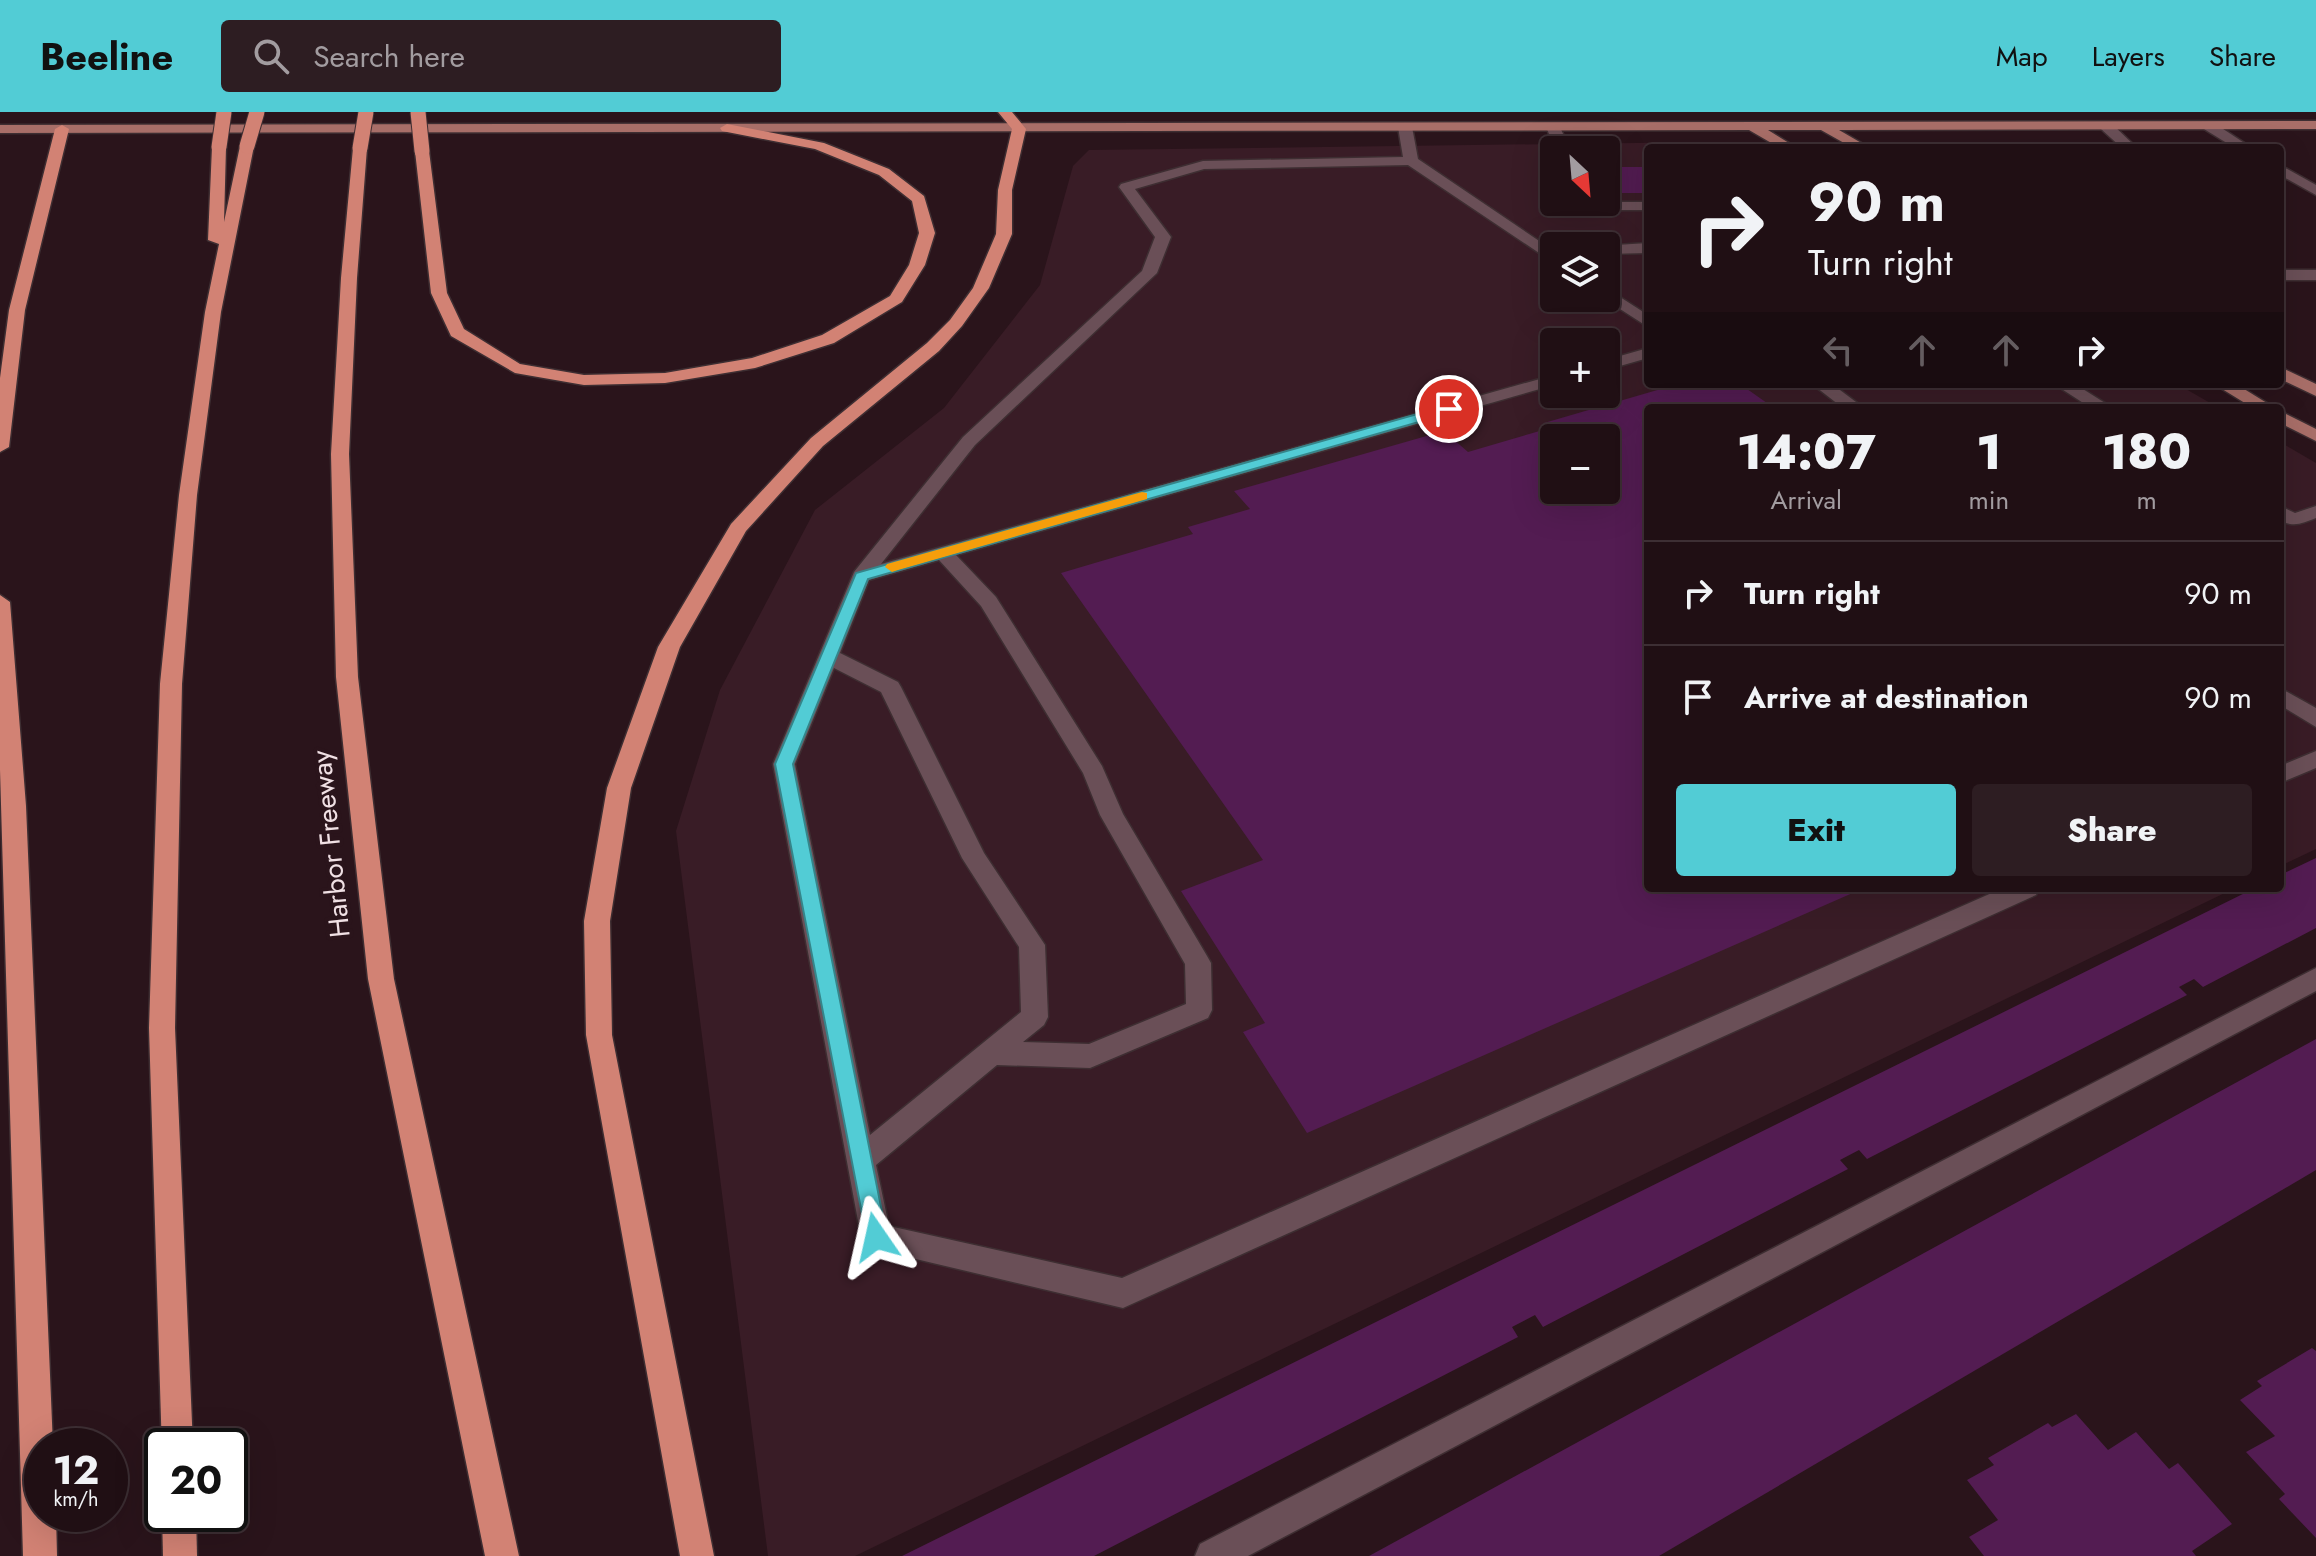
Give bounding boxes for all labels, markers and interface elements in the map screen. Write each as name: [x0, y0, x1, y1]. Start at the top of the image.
search box: [221, 20, 781, 92]
text: Beeline: [40, 29, 173, 84]
icon: search: [249, 34, 293, 78]
text: Search here: [313, 35, 465, 78]
text: Map: [1996, 36, 2048, 77]
text: Layers: [2092, 36, 2165, 77]
text: Share: [2209, 36, 2276, 77]
north arrow: [1540, 136, 1620, 216]
map controls: [1540, 136, 1620, 504]
text: 90 m: [1808, 161, 1945, 242]
icon: right: [1676, 176, 1780, 280]
button: layers: [1540, 232, 1620, 312]
text: Turn right: [1808, 236, 1953, 288]
button: +: [1540, 328, 1620, 408]
icon: left: [1816, 328, 1860, 372]
icon: ahead: [1900, 328, 1944, 372]
icon: ahead: [1984, 328, 2028, 372]
icon: right: [2068, 328, 2112, 372]
pin: [1415, 375, 1483, 443]
icon: arrive: [1427, 387, 1471, 431]
text: 14:07: [1737, 418, 1876, 487]
text: 1: [1976, 418, 2002, 487]
text: 180: [2102, 418, 2191, 487]
button: −: [1540, 424, 1620, 504]
text: Arrival: [1770, 481, 1842, 519]
text: min: [1969, 481, 2009, 519]
text: m: [2136, 481, 2157, 519]
icon: right: [1676, 571, 1720, 615]
text: Turn right: [1744, 572, 1880, 615]
text: 90 m: [2184, 572, 2252, 615]
icon: arrive: [1676, 675, 1720, 719]
text: Arrive at destination: [1744, 676, 2029, 719]
text: 90 m: [2184, 676, 2252, 719]
street label: Harbor Freeway: [300, 748, 361, 940]
button: Exit: [1676, 784, 1956, 876]
button: Share: [1972, 784, 2252, 876]
position arrow: [834, 1195, 918, 1279]
speed limit sign: 20: [144, 1428, 248, 1532]
text: 12: [53, 1441, 99, 1499]
text: km/h: [53, 1485, 99, 1514]

